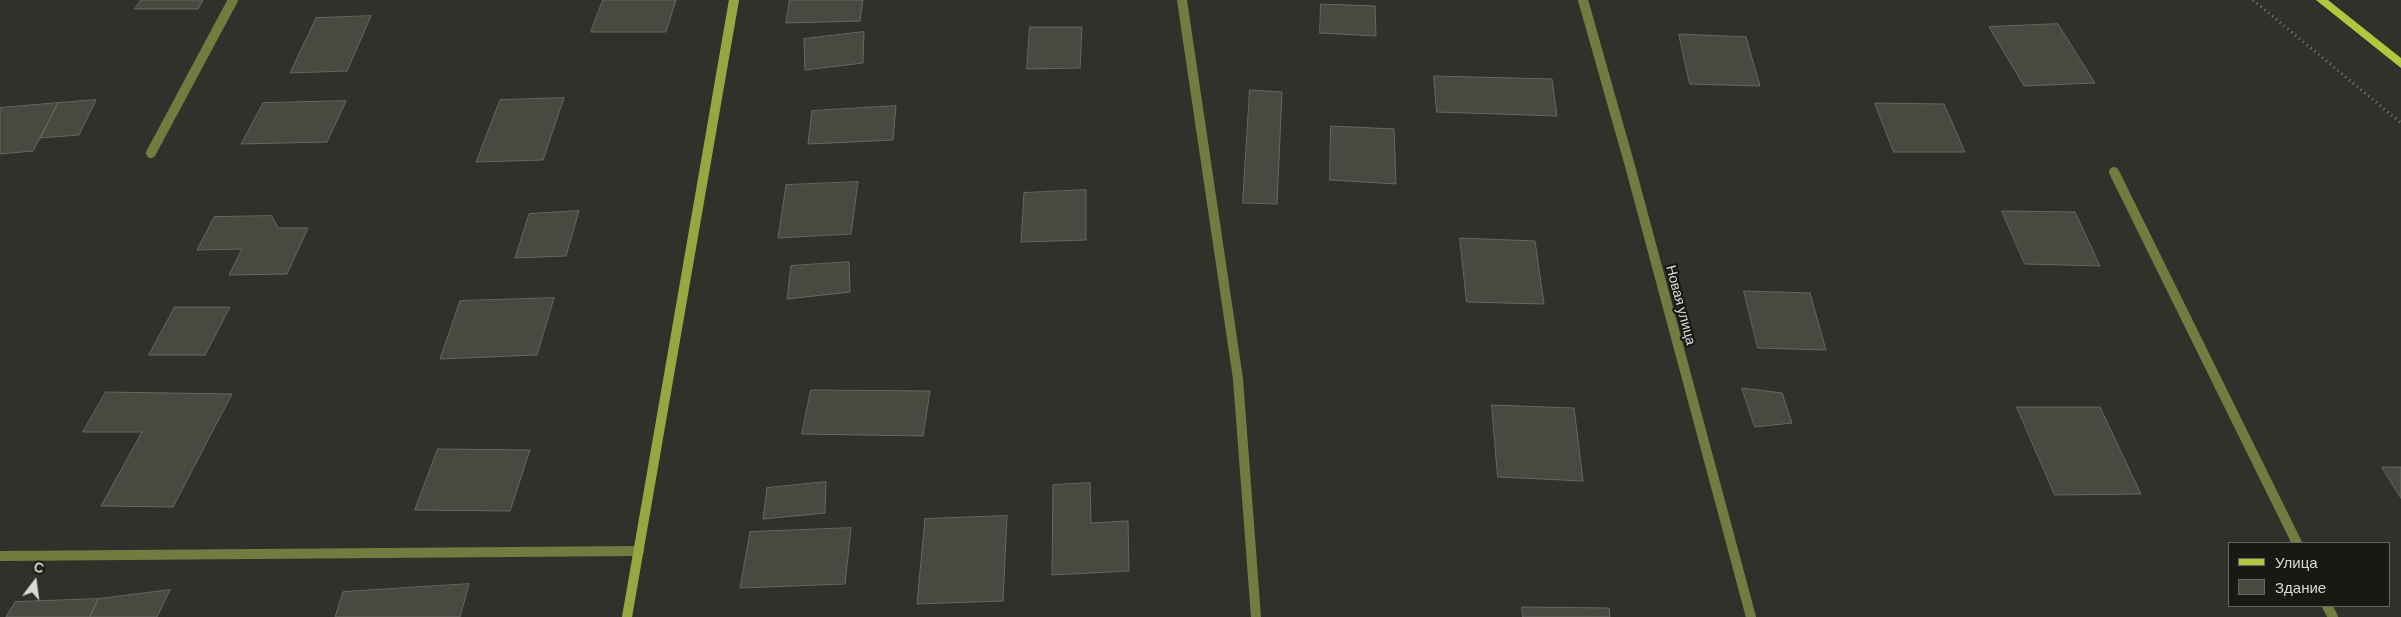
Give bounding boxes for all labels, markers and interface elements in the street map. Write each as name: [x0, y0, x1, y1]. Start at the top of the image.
street label: Новая улица: [1662, 263, 1700, 347]
legend: [2228, 542, 2391, 607]
text: Улица: [2275, 553, 2318, 571]
north arrow: [10, 557, 60, 607]
text: С: [32, 558, 46, 577]
text: Здание: [2275, 578, 2326, 596]

